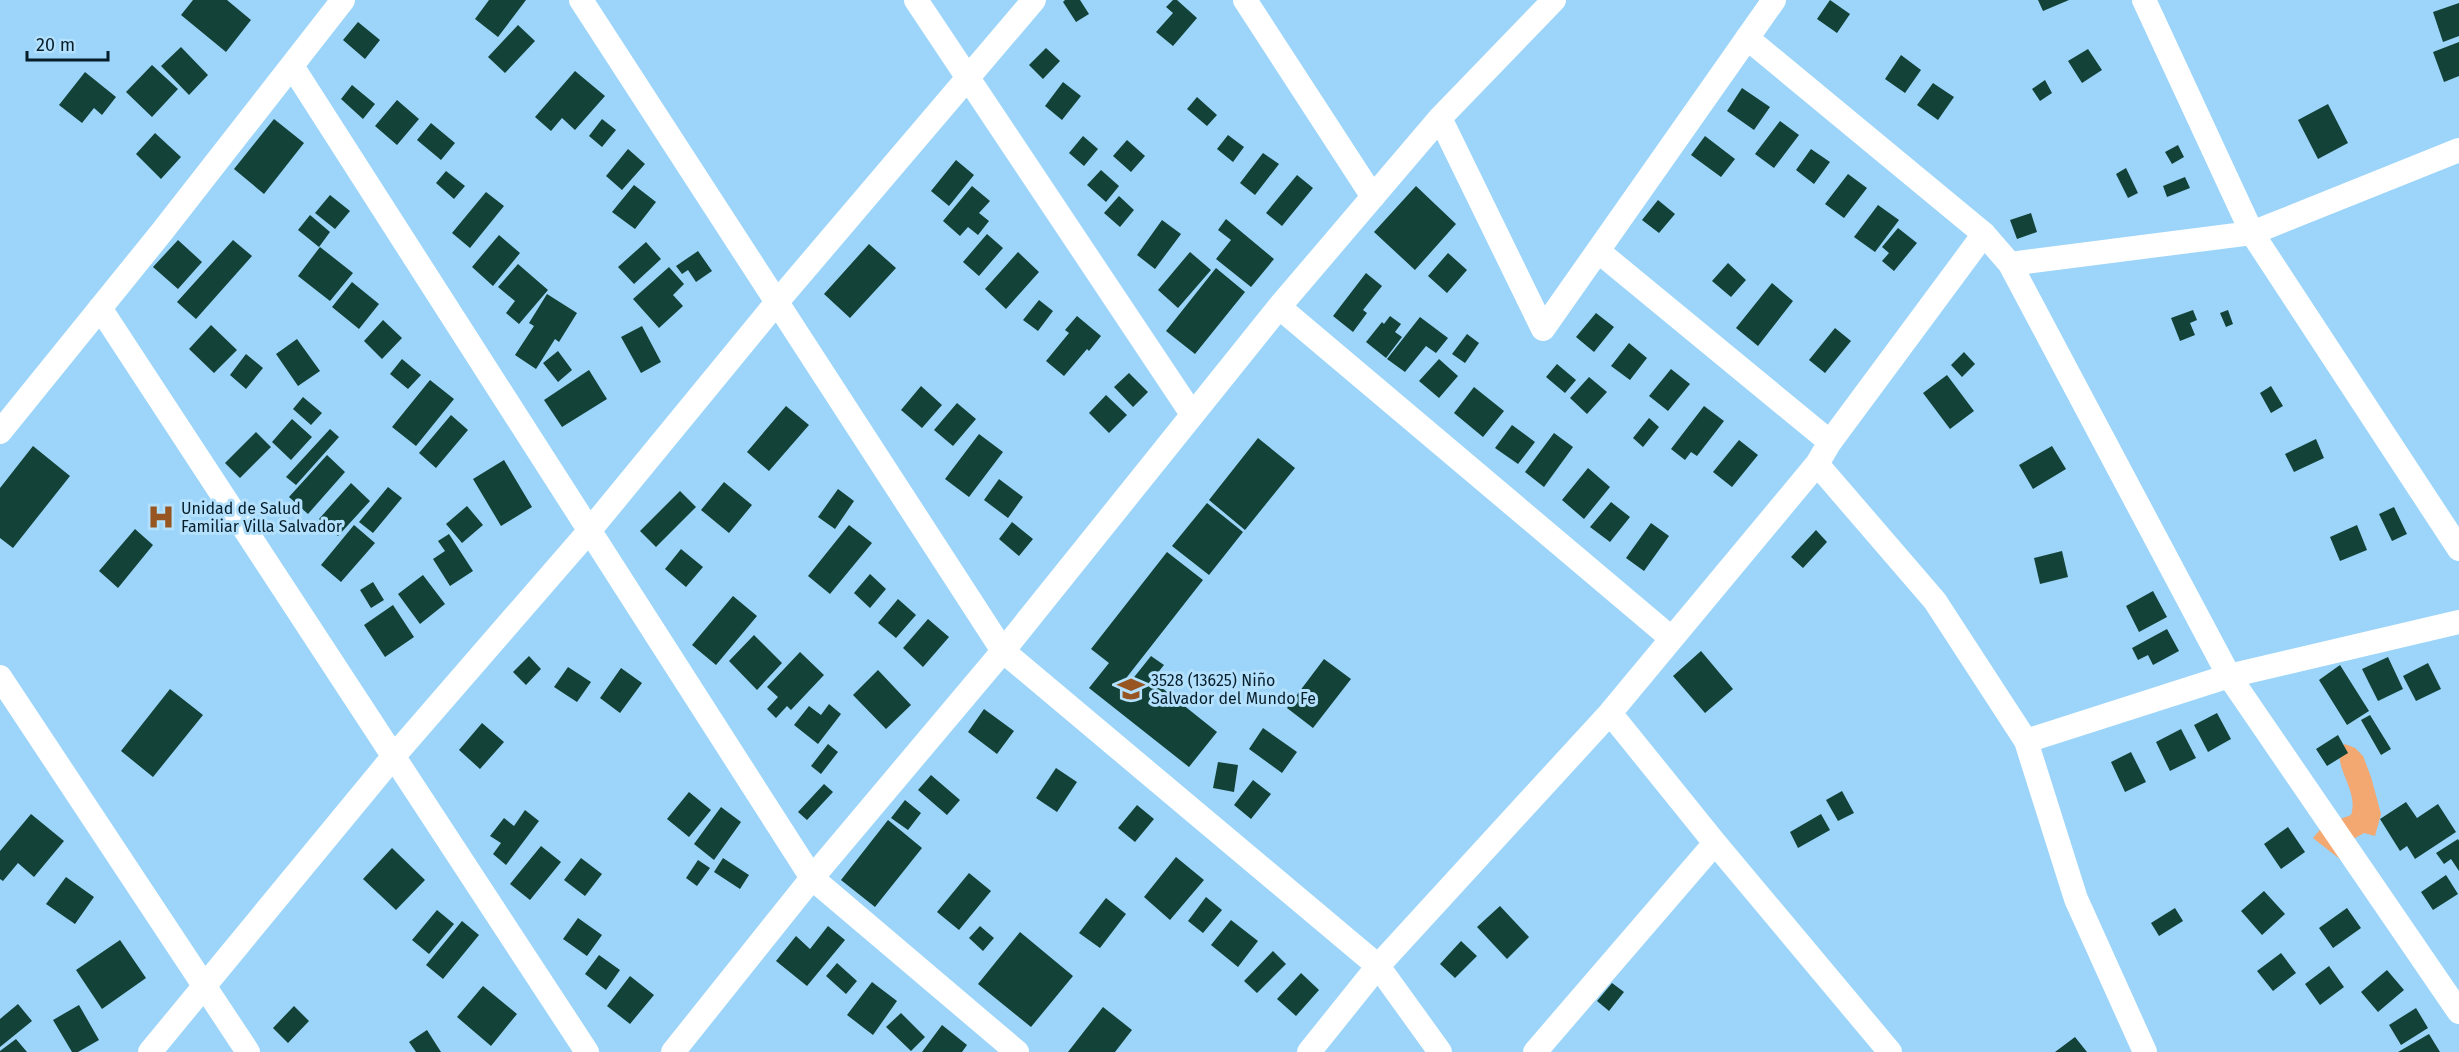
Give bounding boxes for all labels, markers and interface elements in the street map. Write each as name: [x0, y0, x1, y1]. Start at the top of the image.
scale bar: [27, 24, 108, 62]
text: 20 m: [36, 34, 75, 56]
place label: Unidad de Salud Familiar Villa Salvador: [181, 499, 343, 536]
hospital icon: Unidad de Salud Familiar Villa Salvador: [146, 502, 176, 532]
place label: 3528 (13625) Niño Salvador del Mundo Fe: [1151, 671, 1316, 708]
school or university icon: 3528 (13625) Niño Salvador del Mundo Fe: [1116, 674, 1146, 704]

